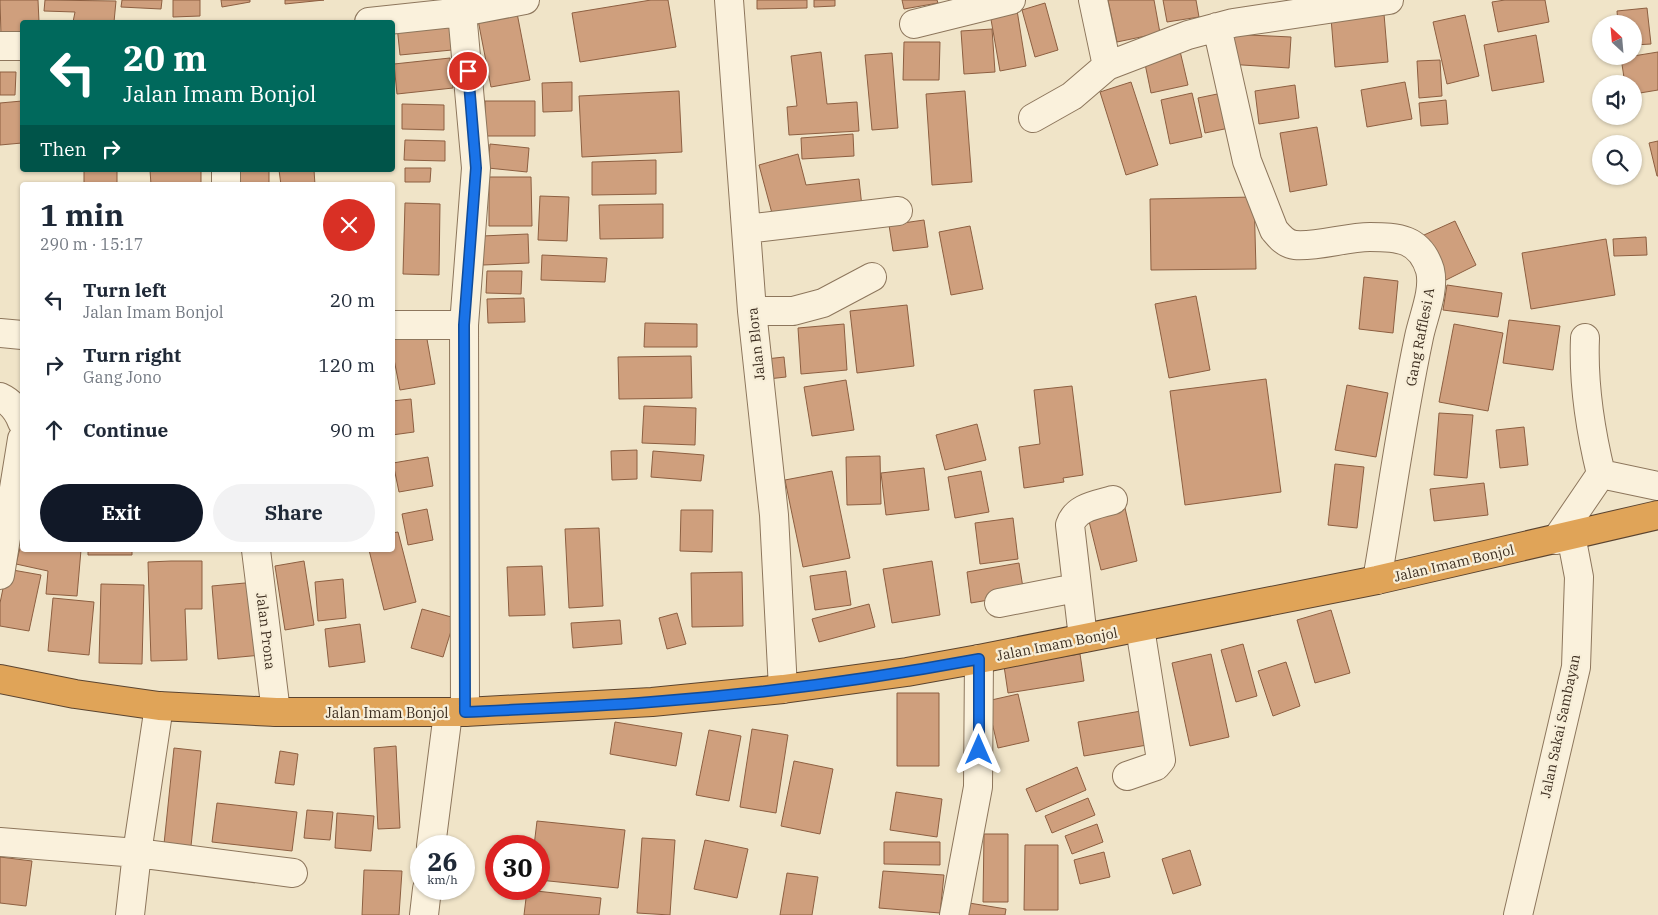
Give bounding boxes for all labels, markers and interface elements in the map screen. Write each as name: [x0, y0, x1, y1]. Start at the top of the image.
north arrow: [1592, 15, 1642, 65]
map controls: [1592, 15, 1642, 185]
text: 20 m: [123, 35, 207, 81]
icon: left: [40, 40, 105, 105]
pin: [447, 50, 489, 92]
icon: arrive: [454, 57, 482, 85]
button: sound: [1592, 75, 1642, 125]
text: Jalan Imam Bonjol: [123, 79, 316, 108]
icon: right: [97, 135, 125, 163]
button: search: [1592, 135, 1642, 185]
text: Then: [40, 137, 87, 161]
text: 1 min: [40, 195, 124, 234]
button: close: [323, 199, 375, 251]
text: 290 m · 15:17: [40, 234, 143, 254]
text: Turn left: [83, 278, 166, 302]
icon: left: [40, 286, 68, 314]
street label: Gang Rafflesi A: [1402, 286, 1438, 388]
text: 20 m: [330, 288, 375, 312]
text: Jalan Imam Bonjol: [83, 302, 224, 322]
street label: Jalan Blora: [743, 306, 769, 381]
text: Turn right: [83, 343, 181, 367]
icon: right: [40, 351, 68, 379]
text: 120 m: [318, 353, 375, 377]
text: Gang Jono: [83, 367, 162, 387]
icon: ahead: [40, 416, 68, 444]
text: Continue: [83, 418, 168, 442]
text: 90 m: [330, 418, 375, 442]
button: Exit: [40, 484, 203, 542]
button: Share: [213, 484, 375, 542]
street label: Jalan Imam Bonjol: [1392, 540, 1516, 586]
street label: Jalan Prona: [252, 592, 280, 671]
street label: Jalan Imam Bonjol: [995, 623, 1119, 665]
street label: Jalan Sakai Sambayan: [1536, 652, 1584, 800]
street label: Jalan Imam Bonjol: [326, 704, 449, 722]
position arrow: [952, 723, 1004, 775]
speed limit sign: 30: [485, 835, 550, 900]
text: 26: [427, 845, 458, 878]
text: km/h: [427, 872, 458, 887]

